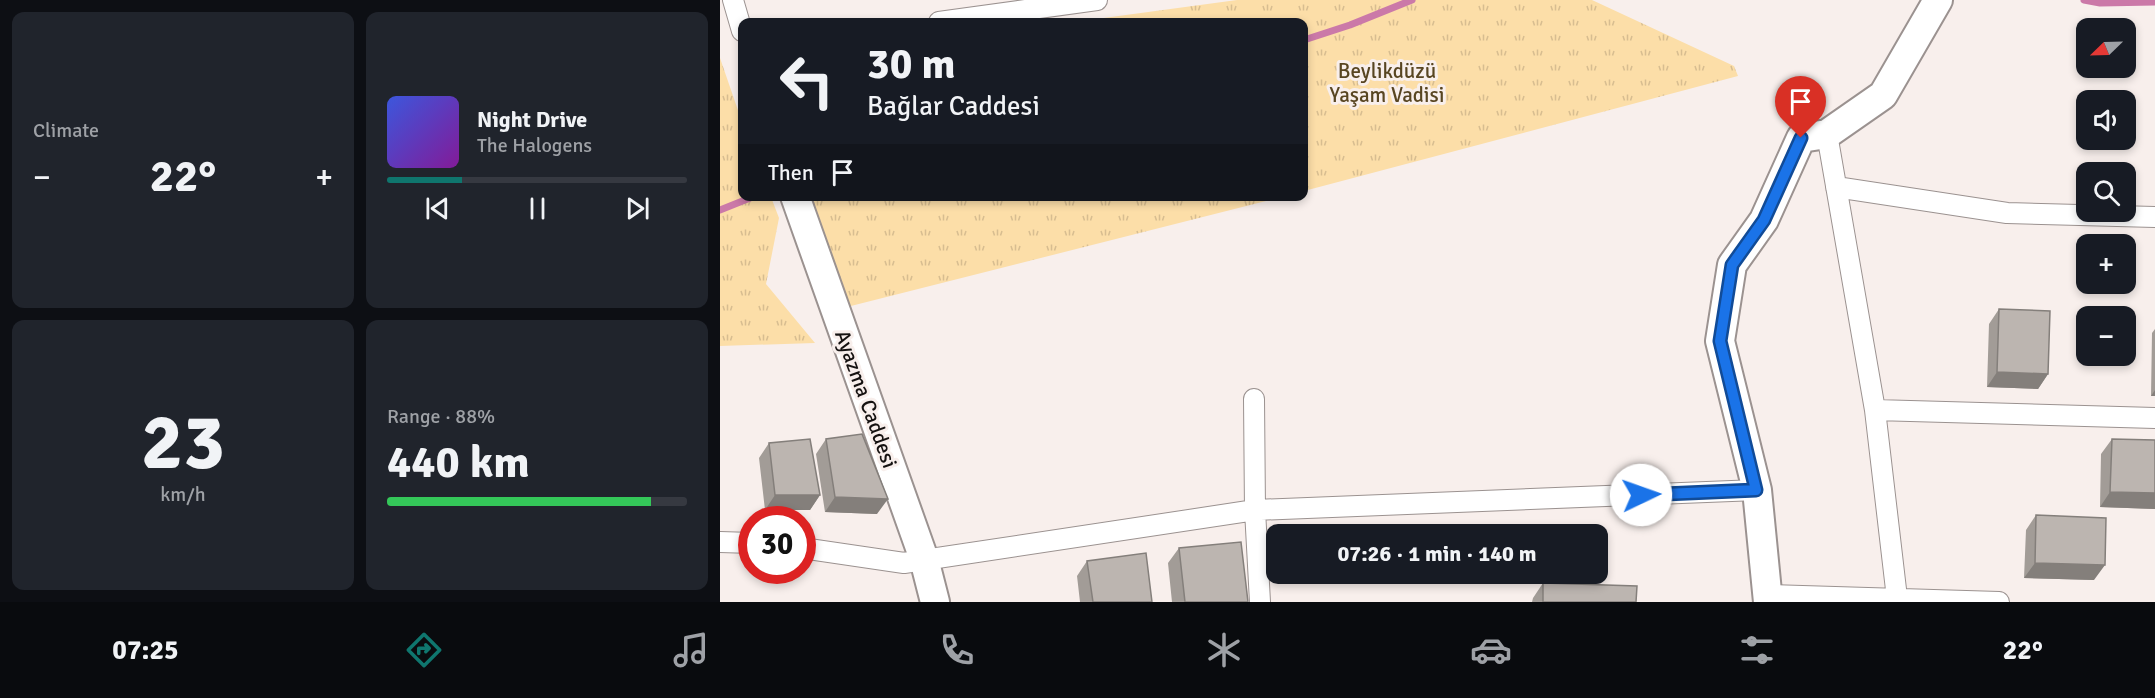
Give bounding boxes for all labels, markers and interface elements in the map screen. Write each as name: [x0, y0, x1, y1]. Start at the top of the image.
north arrow: [2076, 18, 2136, 78]
map controls: [2076, 18, 2136, 366]
text: 30 m: [867, 39, 956, 90]
icon: left: [768, 42, 846, 120]
park label: Beylikdüzü Yaşam Vadisi: [1330, 58, 1444, 108]
pin: [1775, 76, 1826, 138]
icon: arrive: [1784, 85, 1817, 118]
text: Bağlar Caddesi: [867, 90, 1040, 123]
button: sound: [2076, 90, 2136, 150]
text: Night Drive: [477, 106, 587, 133]
text: Climate: [33, 118, 99, 143]
text: The Halogens: [477, 133, 592, 158]
text: 22°: [150, 149, 216, 204]
icon: arrive: [826, 156, 859, 189]
text: −: [33, 157, 51, 198]
text: +: [315, 157, 333, 198]
text: Then: [768, 159, 814, 186]
button: search: [2076, 162, 2136, 222]
icon: previous: [421, 192, 454, 225]
icon: pause: [521, 192, 554, 225]
icon: next: [621, 192, 654, 225]
button: +: [2076, 234, 2136, 294]
button: −: [2076, 306, 2136, 366]
street label: Ayazma Caddesi: [829, 326, 903, 472]
text: 23: [141, 395, 225, 491]
text: Range · 88%: [387, 404, 495, 429]
text: 440 km: [387, 435, 530, 490]
position arrow: [1609, 463, 1673, 527]
text: km/h: [160, 482, 206, 507]
speed limit sign: 30: [738, 506, 816, 584]
text: 07:26 · 1 min · 140 m: [1337, 540, 1537, 567]
icon: directions: [403, 629, 445, 671]
icon: music: [670, 629, 712, 671]
icon: phone: [936, 629, 978, 671]
icon: climate: [1203, 629, 1245, 671]
icon: car: [1470, 629, 1512, 671]
icon: filters: [1736, 629, 1778, 671]
text: 07:25: [112, 634, 179, 667]
text: 22°: [2003, 634, 2043, 667]

